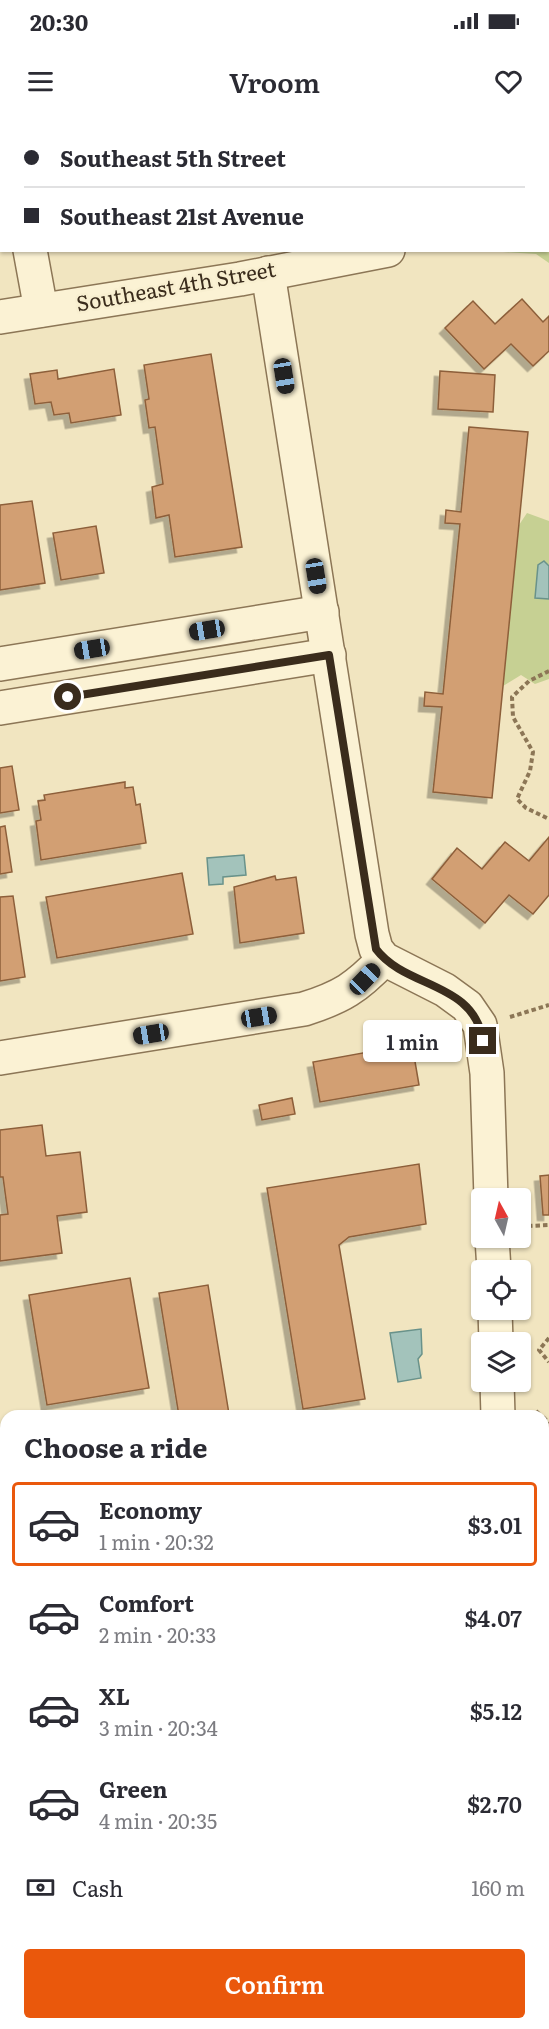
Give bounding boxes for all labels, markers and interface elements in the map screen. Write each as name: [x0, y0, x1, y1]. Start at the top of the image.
text: 20:30: [30, 5, 88, 38]
text: Vroom: [229, 61, 320, 101]
icon: menu: [24, 65, 57, 98]
icon: heart: [492, 65, 525, 98]
text: Southeast 5th Street: [60, 141, 286, 174]
text: Southeast 21st Avenue: [60, 199, 304, 232]
street label: Southeast 4th Street: [73, 252, 278, 317]
car: [272, 357, 296, 395]
car: [304, 557, 328, 595]
car: [188, 618, 226, 642]
car: [73, 637, 111, 661]
route start: [54, 683, 81, 710]
car: [346, 960, 384, 998]
car: [240, 1005, 278, 1029]
callout: 1 min: [363, 1020, 462, 1062]
car: [132, 1022, 170, 1046]
text: 1 min: [386, 1026, 439, 1056]
route end: [469, 1027, 496, 1054]
north arrow: [471, 1188, 531, 1248]
map controls: [471, 1188, 531, 1392]
button: locate: [471, 1260, 531, 1320]
button: layers: [471, 1332, 531, 1392]
text: Choose a ride: [24, 1426, 207, 1466]
text: Economy: [99, 1493, 202, 1526]
icon: car: [27, 1497, 81, 1551]
text: $3.01: [468, 1508, 522, 1541]
text: 1 min · 20:32: [99, 1526, 214, 1556]
text: Comfort: [99, 1586, 194, 1619]
icon: car: [27, 1590, 81, 1644]
text: $4.07: [464, 1601, 522, 1634]
text: 2 min · 20:33: [99, 1619, 216, 1649]
text: XL: [99, 1679, 130, 1712]
icon: car: [27, 1683, 81, 1737]
text: $5.12: [470, 1694, 522, 1727]
text: 3 min · 20:34: [99, 1712, 218, 1742]
text: Green: [99, 1772, 168, 1805]
icon: car: [27, 1776, 81, 1830]
text: $2.70: [467, 1787, 522, 1820]
text: 4 min · 20:35: [99, 1805, 217, 1835]
icon: cash: [24, 1871, 57, 1904]
text: Cash: [72, 1871, 123, 1904]
text: 160 m: [471, 1872, 525, 1902]
button: Confirm: [24, 1949, 525, 2018]

